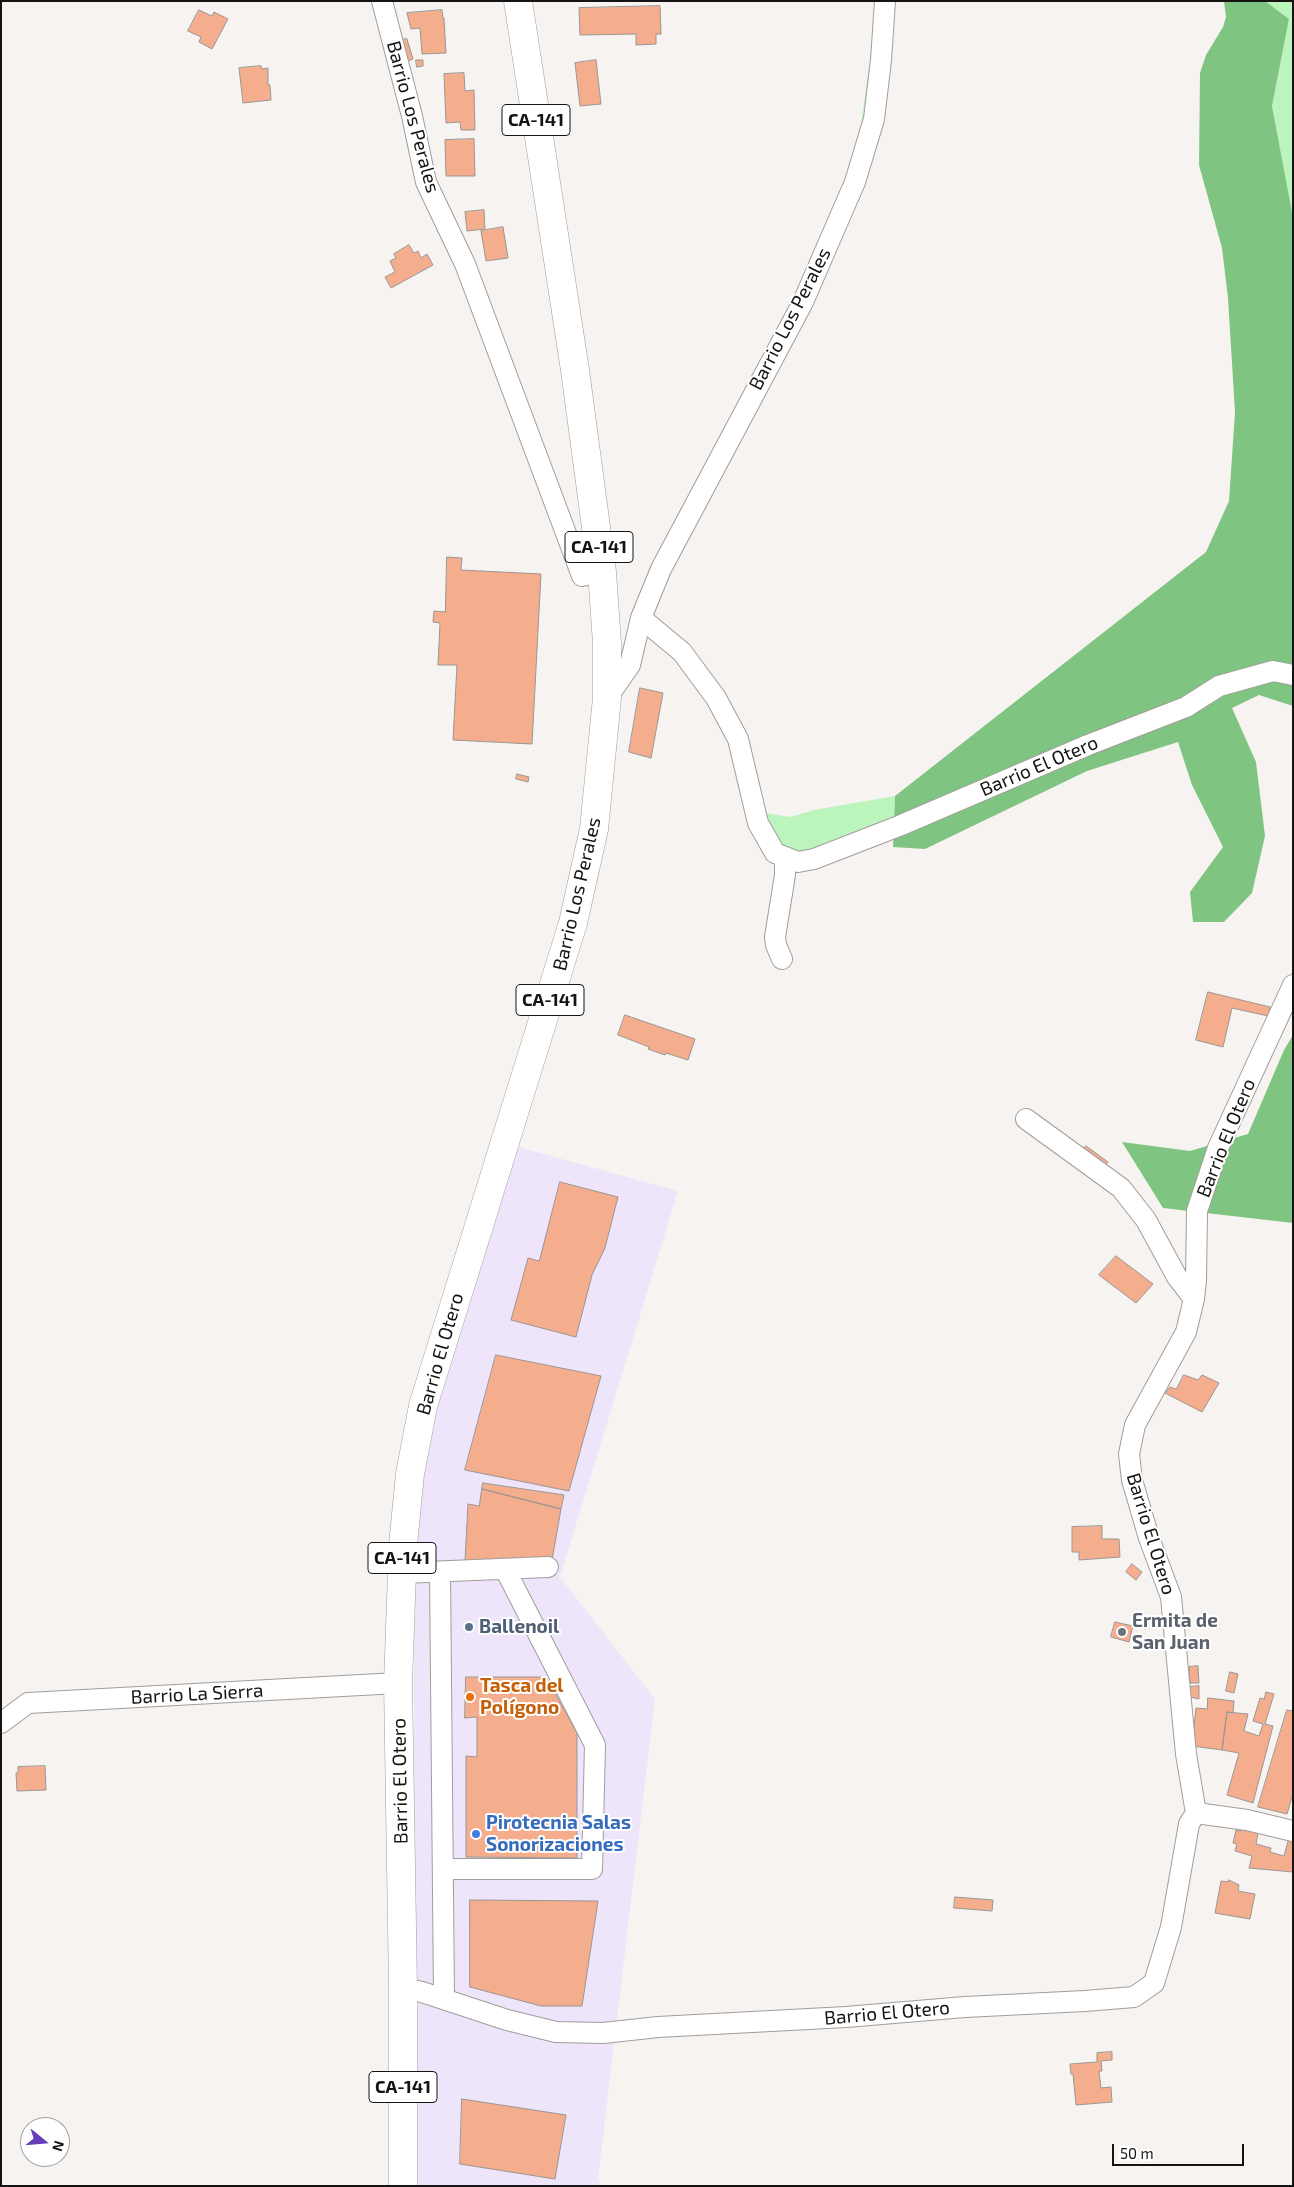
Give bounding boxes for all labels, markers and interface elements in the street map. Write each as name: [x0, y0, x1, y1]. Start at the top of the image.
street label: Barrio Los Perales: [382, 38, 444, 196]
road number: CA-141: [502, 104, 570, 136]
street label: Barrio Los Perales: [744, 244, 836, 394]
road number: CA-141: [565, 532, 633, 562]
street label: Barrio El Otero: [977, 731, 1101, 801]
street label: Barrio Los Perales: [548, 815, 606, 973]
road number: CA-141: [516, 984, 584, 1016]
street label: Barrio El Otero: [1192, 1075, 1260, 1201]
street label: Barrio El Otero: [412, 1290, 468, 1418]
street label: Barrio El Otero: [1122, 1470, 1180, 1598]
road number: CA-141: [368, 1542, 436, 1574]
place label: Ermita de San Juan: [1132, 1610, 1218, 1654]
place label: Ballenoil: [479, 1616, 559, 1638]
marker: Ballenoil: [463, 1621, 475, 1633]
marker: Ermita de San Juan: [1116, 1626, 1128, 1638]
place label: Tasca del Polígono: [480, 1675, 564, 1719]
street label: Barrio La Sierra: [130, 1679, 264, 1709]
marker: Tasca del Polígono: [464, 1691, 476, 1703]
street label: Barrio El Otero: [388, 1718, 412, 1844]
place label: Pirotecnia Salas Sonorizaciones: [486, 1812, 631, 1856]
marker: Pirotecnia Salas Sonorizaciones: [470, 1828, 482, 1840]
street label: Barrio El Otero: [823, 1996, 951, 2030]
road number: CA-141: [369, 2072, 437, 2102]
north arrow: [20, 2117, 70, 2167]
scale bar: [1114, 2134, 1246, 2166]
text: N: [49, 2139, 68, 2154]
text: 50 m: [1120, 2144, 1154, 2162]

